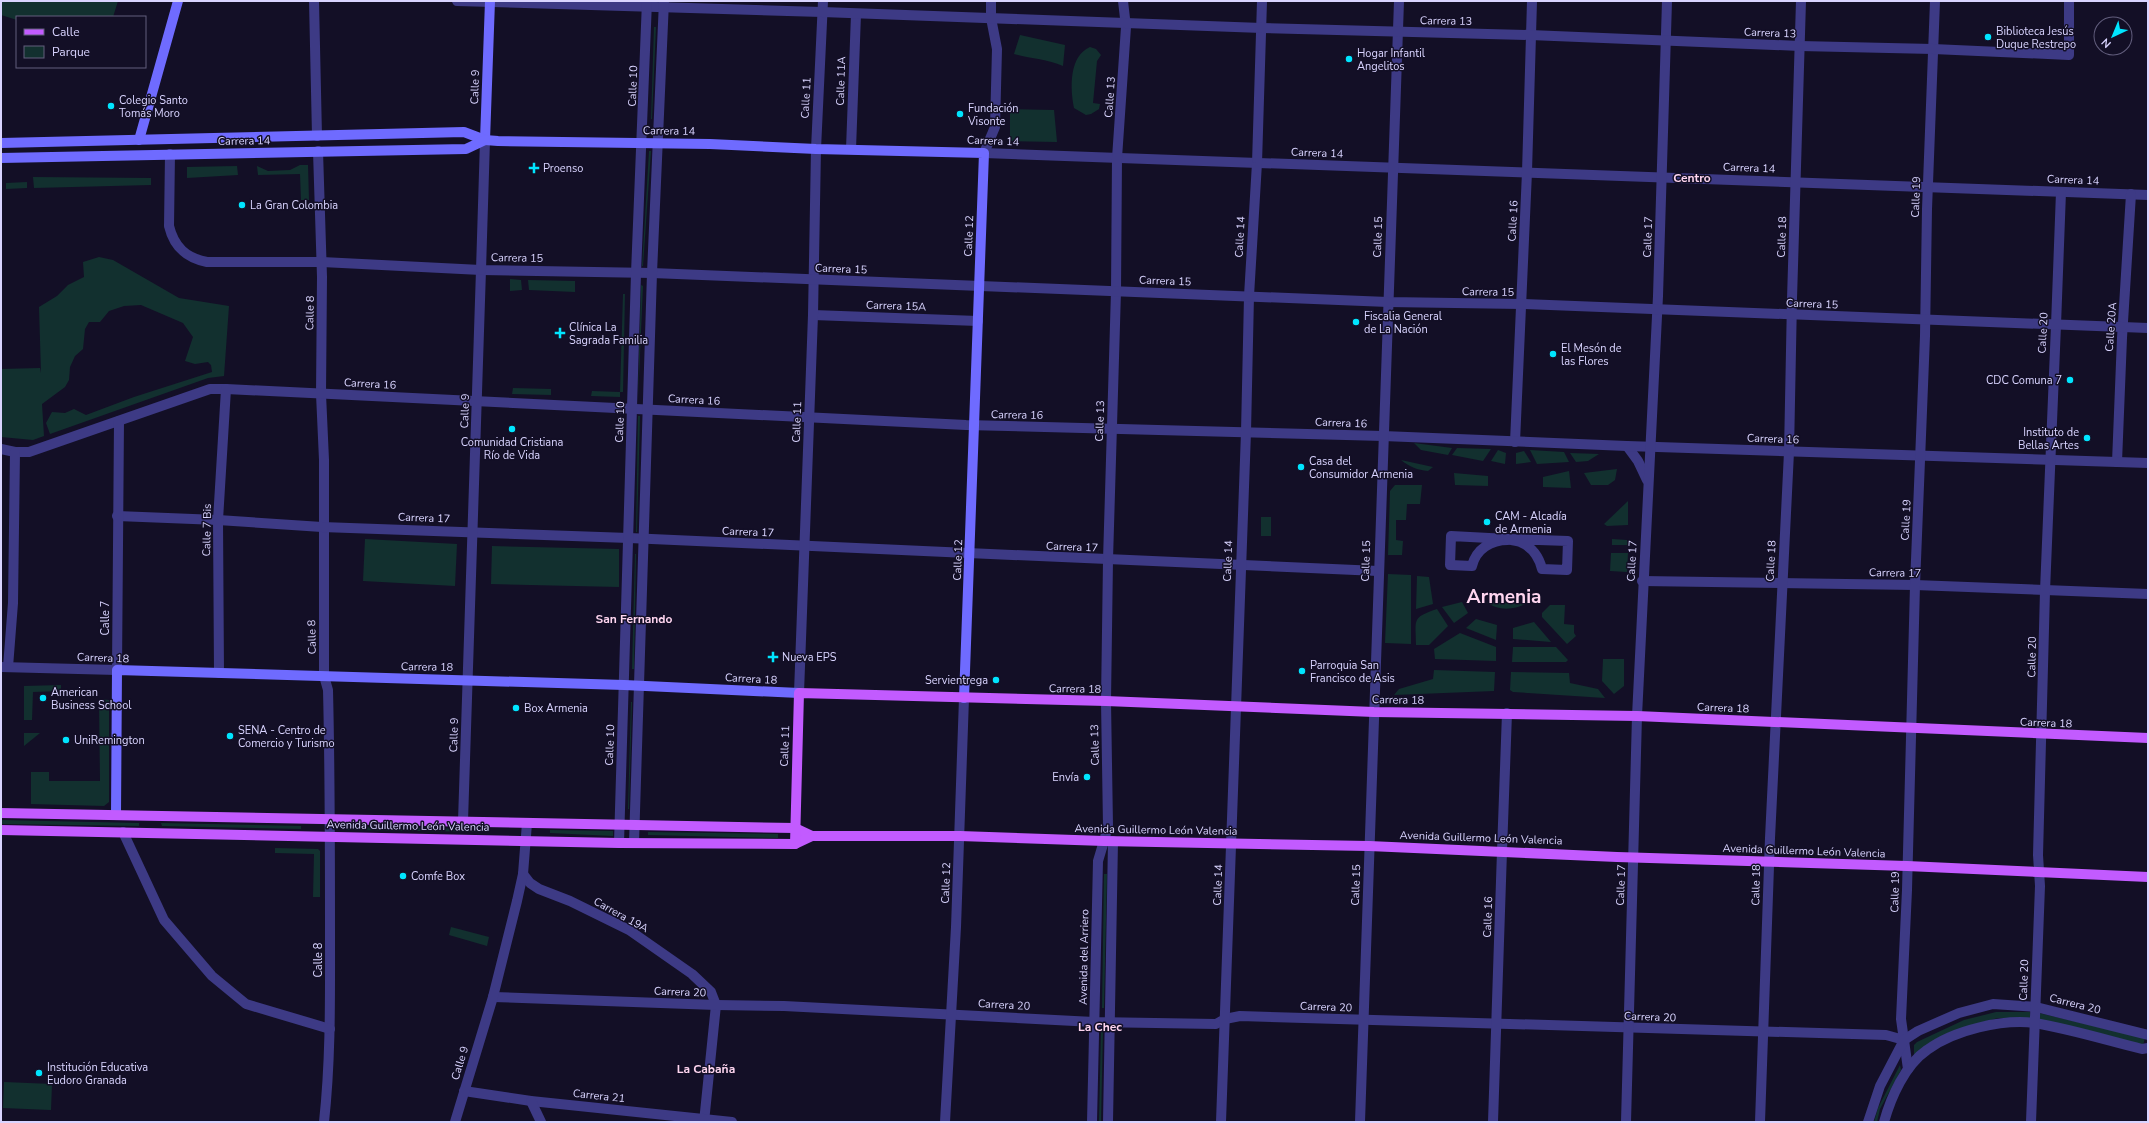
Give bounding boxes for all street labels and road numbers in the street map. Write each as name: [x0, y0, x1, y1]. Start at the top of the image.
street label: Carrera 13: [1420, 13, 1472, 29]
street label: Carrera 13: [1744, 25, 1796, 41]
street label: Calle 11A: [833, 56, 849, 106]
street label: Calle 10: [625, 65, 641, 107]
street label: Calle 9: [467, 69, 483, 105]
street label: Calle 13: [1101, 76, 1119, 118]
street label: Calle 11: [797, 77, 815, 119]
street label: Carrera 14: [643, 123, 696, 139]
street label: Carrera 14: [218, 133, 271, 149]
street label: Carrera 14: [967, 133, 1020, 149]
street label: Carrera 14: [1291, 145, 1344, 161]
street label: Carrera 14: [1723, 160, 1776, 176]
street label: Carrera 14: [2047, 172, 2100, 188]
street label: Calle 19: [1908, 176, 1924, 218]
street label: Calle 16: [1504, 200, 1522, 242]
street label: Calle 12: [961, 215, 977, 257]
street label: Calle 14: [1231, 216, 1249, 258]
street label: Calle 15: [1370, 216, 1386, 258]
street label: Calle 17: [1640, 216, 1656, 258]
street label: Calle 18: [1774, 216, 1790, 258]
street label: Carrera 15: [491, 250, 544, 266]
street label: Carrera 15: [815, 261, 868, 277]
street label: Carrera 15: [1139, 273, 1192, 289]
street label: Carrera 15: [1462, 284, 1515, 300]
street label: Calle 8: [302, 295, 318, 331]
street label: Carrera 15: [1786, 296, 1839, 312]
street label: Carrera 15A: [866, 297, 926, 315]
street label: Calle 20A: [2102, 302, 2120, 352]
street label: Calle 20: [2034, 312, 2052, 354]
street label: Carrera 16: [343, 375, 397, 393]
street label: Carrera 16: [667, 391, 721, 409]
street label: Calle 9: [457, 393, 473, 429]
street label: Calle 13: [1092, 400, 1108, 442]
street label: Calle 10: [612, 401, 628, 443]
street label: Calle 11: [789, 401, 805, 443]
street label: Carrera 16: [991, 407, 1044, 423]
street label: Carrera 16: [1315, 415, 1368, 431]
street label: Carrera 16: [1747, 431, 1800, 447]
street label: Calle 19: [1897, 499, 1915, 541]
street label: Calle 7 Bis: [199, 503, 215, 557]
street label: Carrera 17: [398, 510, 450, 526]
street label: Carrera 17: [722, 524, 774, 540]
street label: Calle 12: [950, 539, 966, 581]
street label: Carrera 17: [1046, 539, 1098, 555]
street label: Calle 14: [1220, 540, 1236, 582]
street label: Calle 15: [1358, 540, 1374, 582]
street label: Calle 17: [1623, 540, 1641, 582]
street label: Calle 18: [1762, 540, 1780, 582]
street label: Carrera 17: [1869, 565, 1921, 581]
street label: Calle 7: [98, 601, 113, 635]
street label: Calle 8: [304, 619, 320, 655]
street label: Calle 20: [2024, 636, 2040, 678]
street label: Carrera 18: [77, 650, 130, 666]
street label: Carrera 18: [401, 659, 454, 675]
street label: Carrera 18: [724, 670, 778, 688]
street label: Carrera 18: [1049, 681, 1102, 697]
street label: Carrera 18: [1372, 692, 1425, 708]
street label: Carrera 18: [1697, 700, 1750, 716]
street label: Carrera 18: [2020, 715, 2073, 731]
street label: Calle 9: [446, 717, 462, 753]
street label: Calle 10: [602, 724, 618, 766]
street label: Calle 13: [1087, 724, 1103, 766]
street label: Calle 11: [777, 725, 793, 767]
street label: Avenida Guillermo León Valencia: [326, 817, 490, 835]
street label: Avenida Guillermo León Valencia: [1074, 821, 1238, 839]
street label: Avenida Guillermo León Valencia: [1399, 828, 1563, 848]
street label: Avenida Guillermo León Valencia: [1722, 841, 1886, 861]
street label: Calle 12: [938, 862, 954, 904]
street label: Calle 14: [1210, 864, 1226, 906]
street label: Calle 15: [1348, 864, 1364, 906]
street label: Calle 17: [1613, 864, 1629, 906]
street label: Calle 18: [1748, 864, 1764, 906]
street label: Calle 19: [1887, 871, 1903, 913]
street label: Carrera 19A: [591, 894, 651, 936]
street label: Calle 16: [1480, 896, 1496, 938]
street label: Avenida del Arriero: [1076, 909, 1092, 1005]
street label: Calle 8: [311, 942, 326, 977]
street label: Calle 20: [2016, 959, 2032, 1001]
street label: Carrera 20: [654, 984, 707, 1000]
street label: Carrera 20: [2048, 990, 2103, 1018]
street label: Carrera 20: [977, 996, 1031, 1014]
street label: Carrera 20: [1300, 999, 1353, 1015]
street label: Carrera 20: [1624, 1009, 1677, 1025]
street label: Calle 9: [448, 1044, 472, 1082]
street label: Carrera 21: [572, 1086, 626, 1106]

